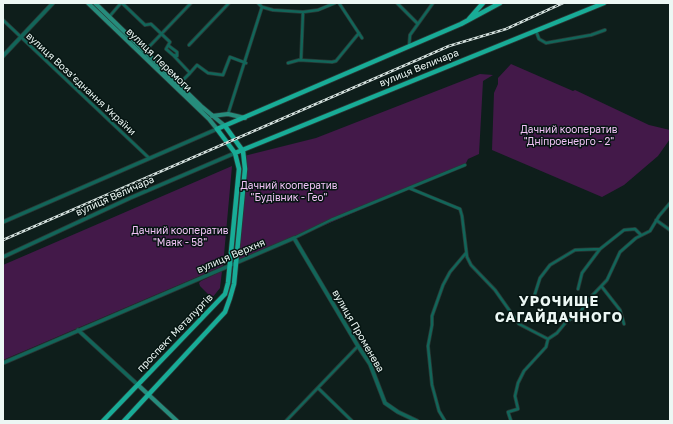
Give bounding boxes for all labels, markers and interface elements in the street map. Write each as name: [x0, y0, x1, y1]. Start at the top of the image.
street label: вулиця Перемоги: [124, 26, 194, 94]
street label: вулиця Воззʼєднання України: [24, 30, 138, 138]
street label: вулиця Величара: [378, 47, 460, 89]
park label: Дачний кооператив "Дніпроенерго - 2": [521, 124, 617, 148]
street label: вулиця Величара: [74, 173, 156, 219]
park label: Дачний кооператив "Будівник - Гео": [241, 180, 337, 204]
park label: Дачний кооператив "Маяк - 58": [132, 225, 228, 248]
street label: вулиця Верхня: [195, 236, 267, 276]
street label: вулиця Променева: [330, 288, 386, 374]
street label: проспект Металургів: [135, 292, 215, 374]
district label: УРОЧИЩЕ САГАЙДАЧНОГО: [495, 294, 623, 326]

